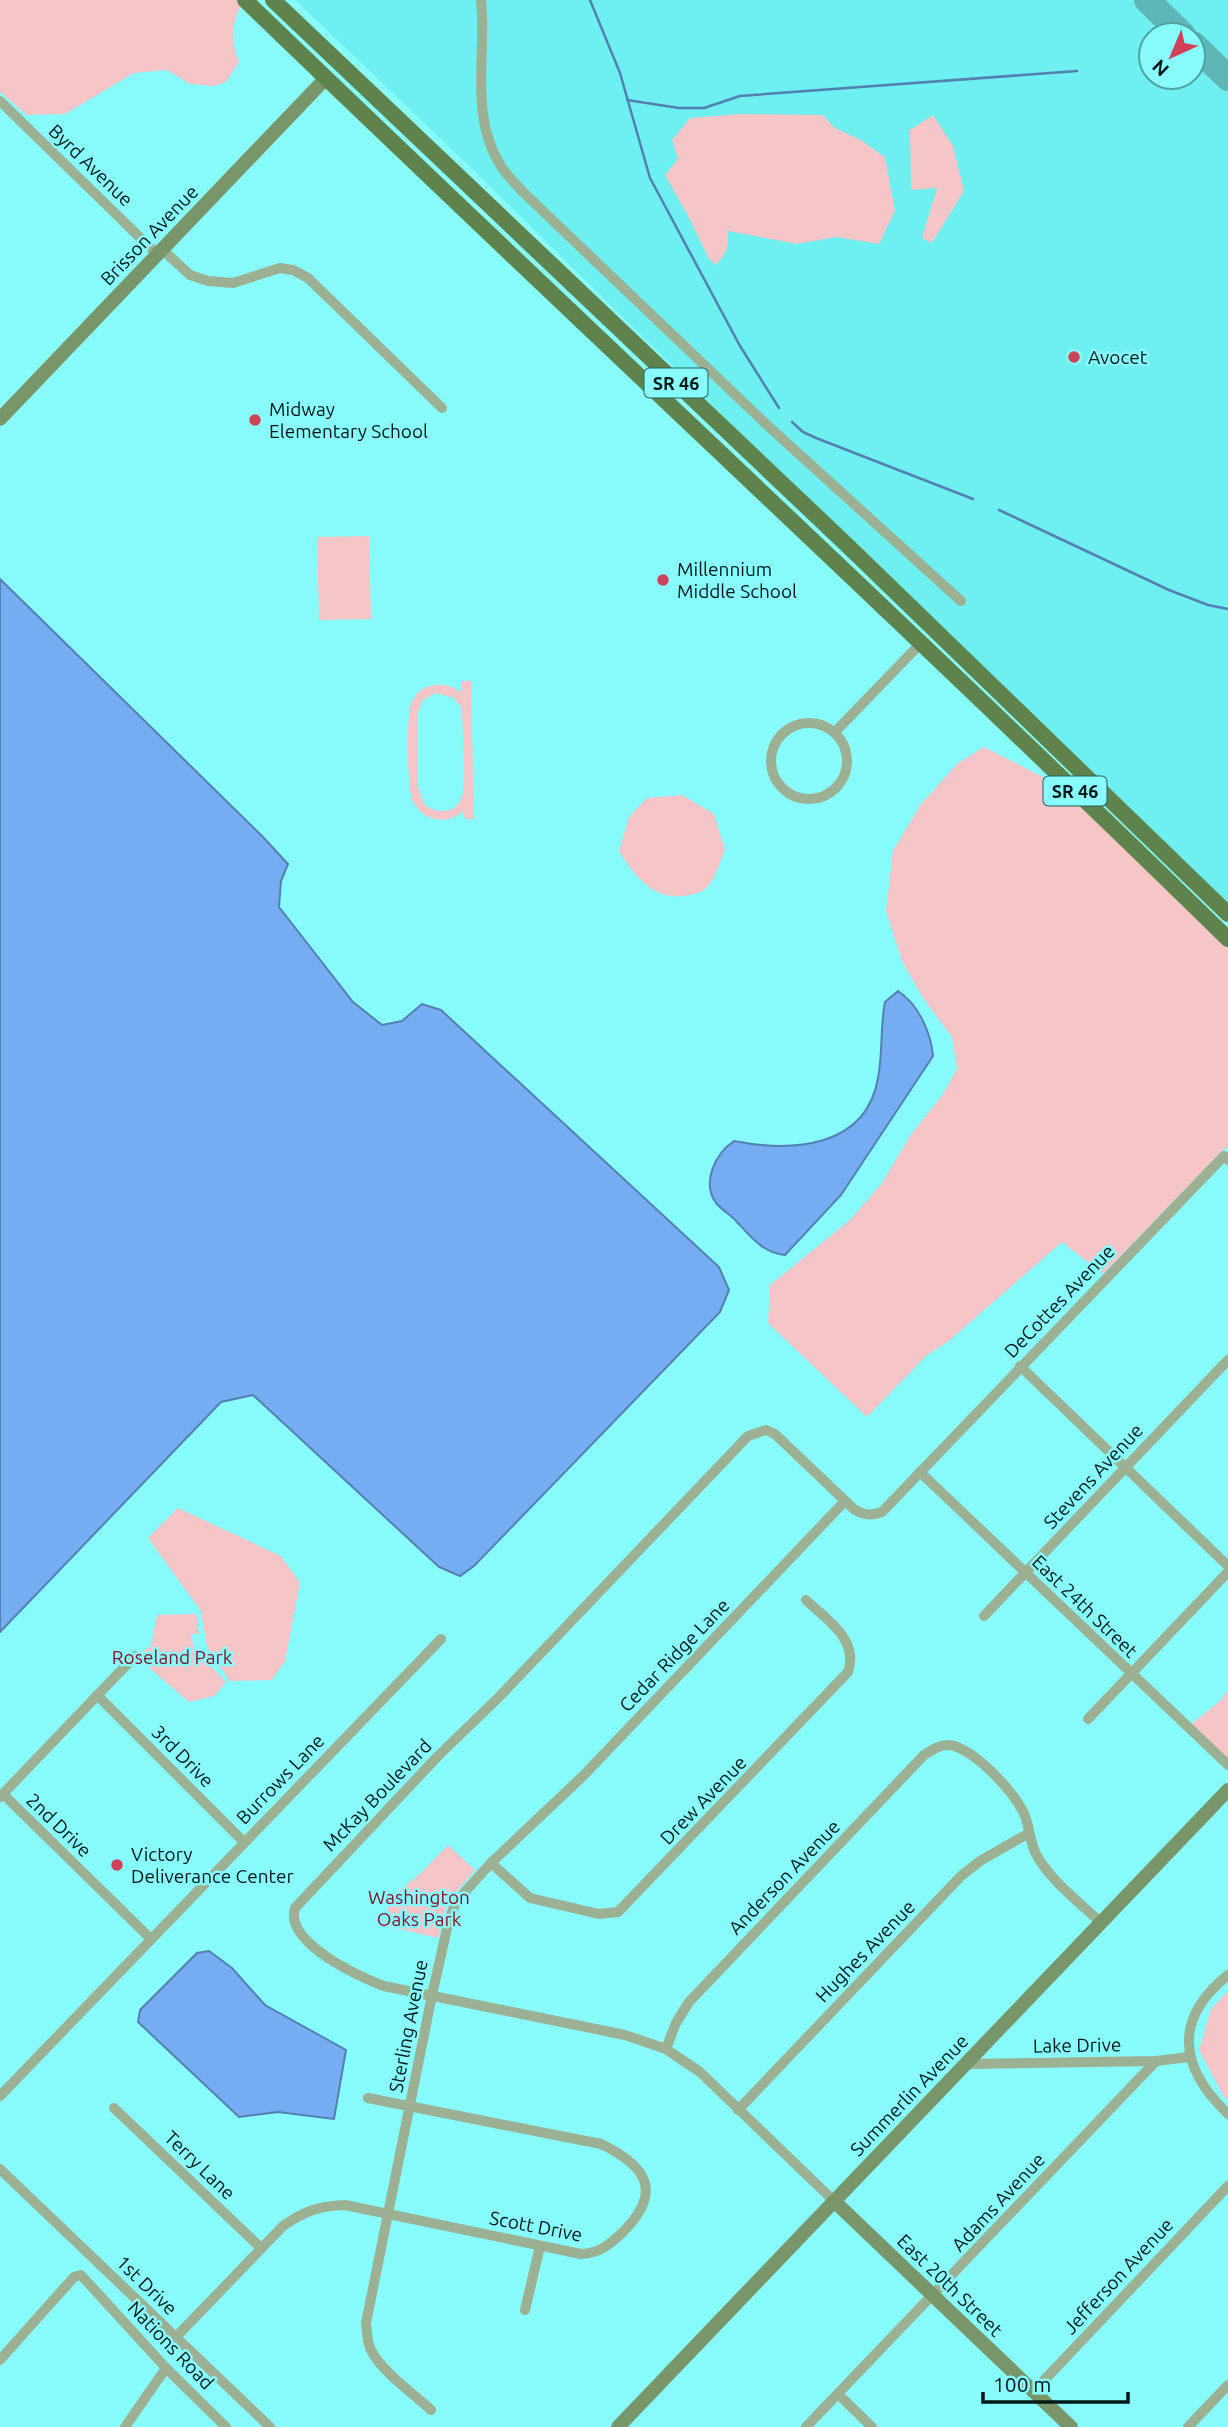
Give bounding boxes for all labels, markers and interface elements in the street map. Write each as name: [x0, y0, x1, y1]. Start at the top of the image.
north arrow: [1137, 21, 1207, 91]
text: N: [1147, 55, 1173, 81]
street label: Byrd Avenue: [45, 120, 137, 210]
street label: Brisson Avenue: [96, 180, 202, 290]
place label: Avocet: [1088, 346, 1148, 368]
marker: Avocet: [1066, 349, 1082, 365]
road number: SR 46: [644, 368, 708, 398]
place label: Midway Elementary School: [269, 398, 428, 442]
marker: Midway Elementary School: [247, 412, 263, 428]
place label: Millennium Middle School: [677, 558, 797, 602]
marker: Millennium Middle School: [655, 572, 671, 588]
road number: SR 46: [1044, 776, 1106, 806]
street label: DeCottes Avenue: [999, 1240, 1119, 1362]
street label: Stevens Avenue: [1039, 1419, 1147, 1533]
street label: East 24th Street: [1028, 1550, 1143, 1662]
street label: Cedar Ridge Lane: [614, 1594, 734, 1716]
park label: Roseland Park: [112, 1646, 233, 1668]
street label: 3rd Drive: [148, 1721, 218, 1791]
street label: Burrows Lane: [232, 1729, 328, 1829]
street label: McKay Boulevard: [318, 1734, 436, 1856]
street label: Drew Avenue: [655, 1751, 751, 1849]
street label: 2nd Drive: [22, 1789, 96, 1861]
street label: Anderson Avenue: [724, 1815, 844, 1939]
place label: Victory Deliverance Center: [131, 1843, 294, 1887]
marker: Victory Deliverance Center: [109, 1857, 125, 1873]
park label: Washington Oaks Park: [368, 1886, 470, 1930]
street label: Hughes Avenue: [811, 1896, 919, 2006]
street label: Sterling Avenue: [384, 1958, 432, 2094]
street label: Summerlin Avenue: [845, 2030, 973, 2160]
street label: Lake Drive: [1033, 2033, 1121, 2057]
street label: Terry Lane: [160, 2126, 240, 2204]
street label: Adams Avenue: [947, 2148, 1049, 2256]
street label: Scott Drive: [488, 2206, 584, 2246]
street label: Jefferson Avenue: [1059, 2213, 1177, 2339]
street label: East 20th Street: [893, 2229, 1008, 2341]
street label: 1st Drive: [112, 2251, 182, 2319]
street label: Nations Road: [124, 2296, 218, 2394]
scale bar: [983, 2360, 1128, 2404]
text: 100 m: [993, 2372, 1051, 2396]

